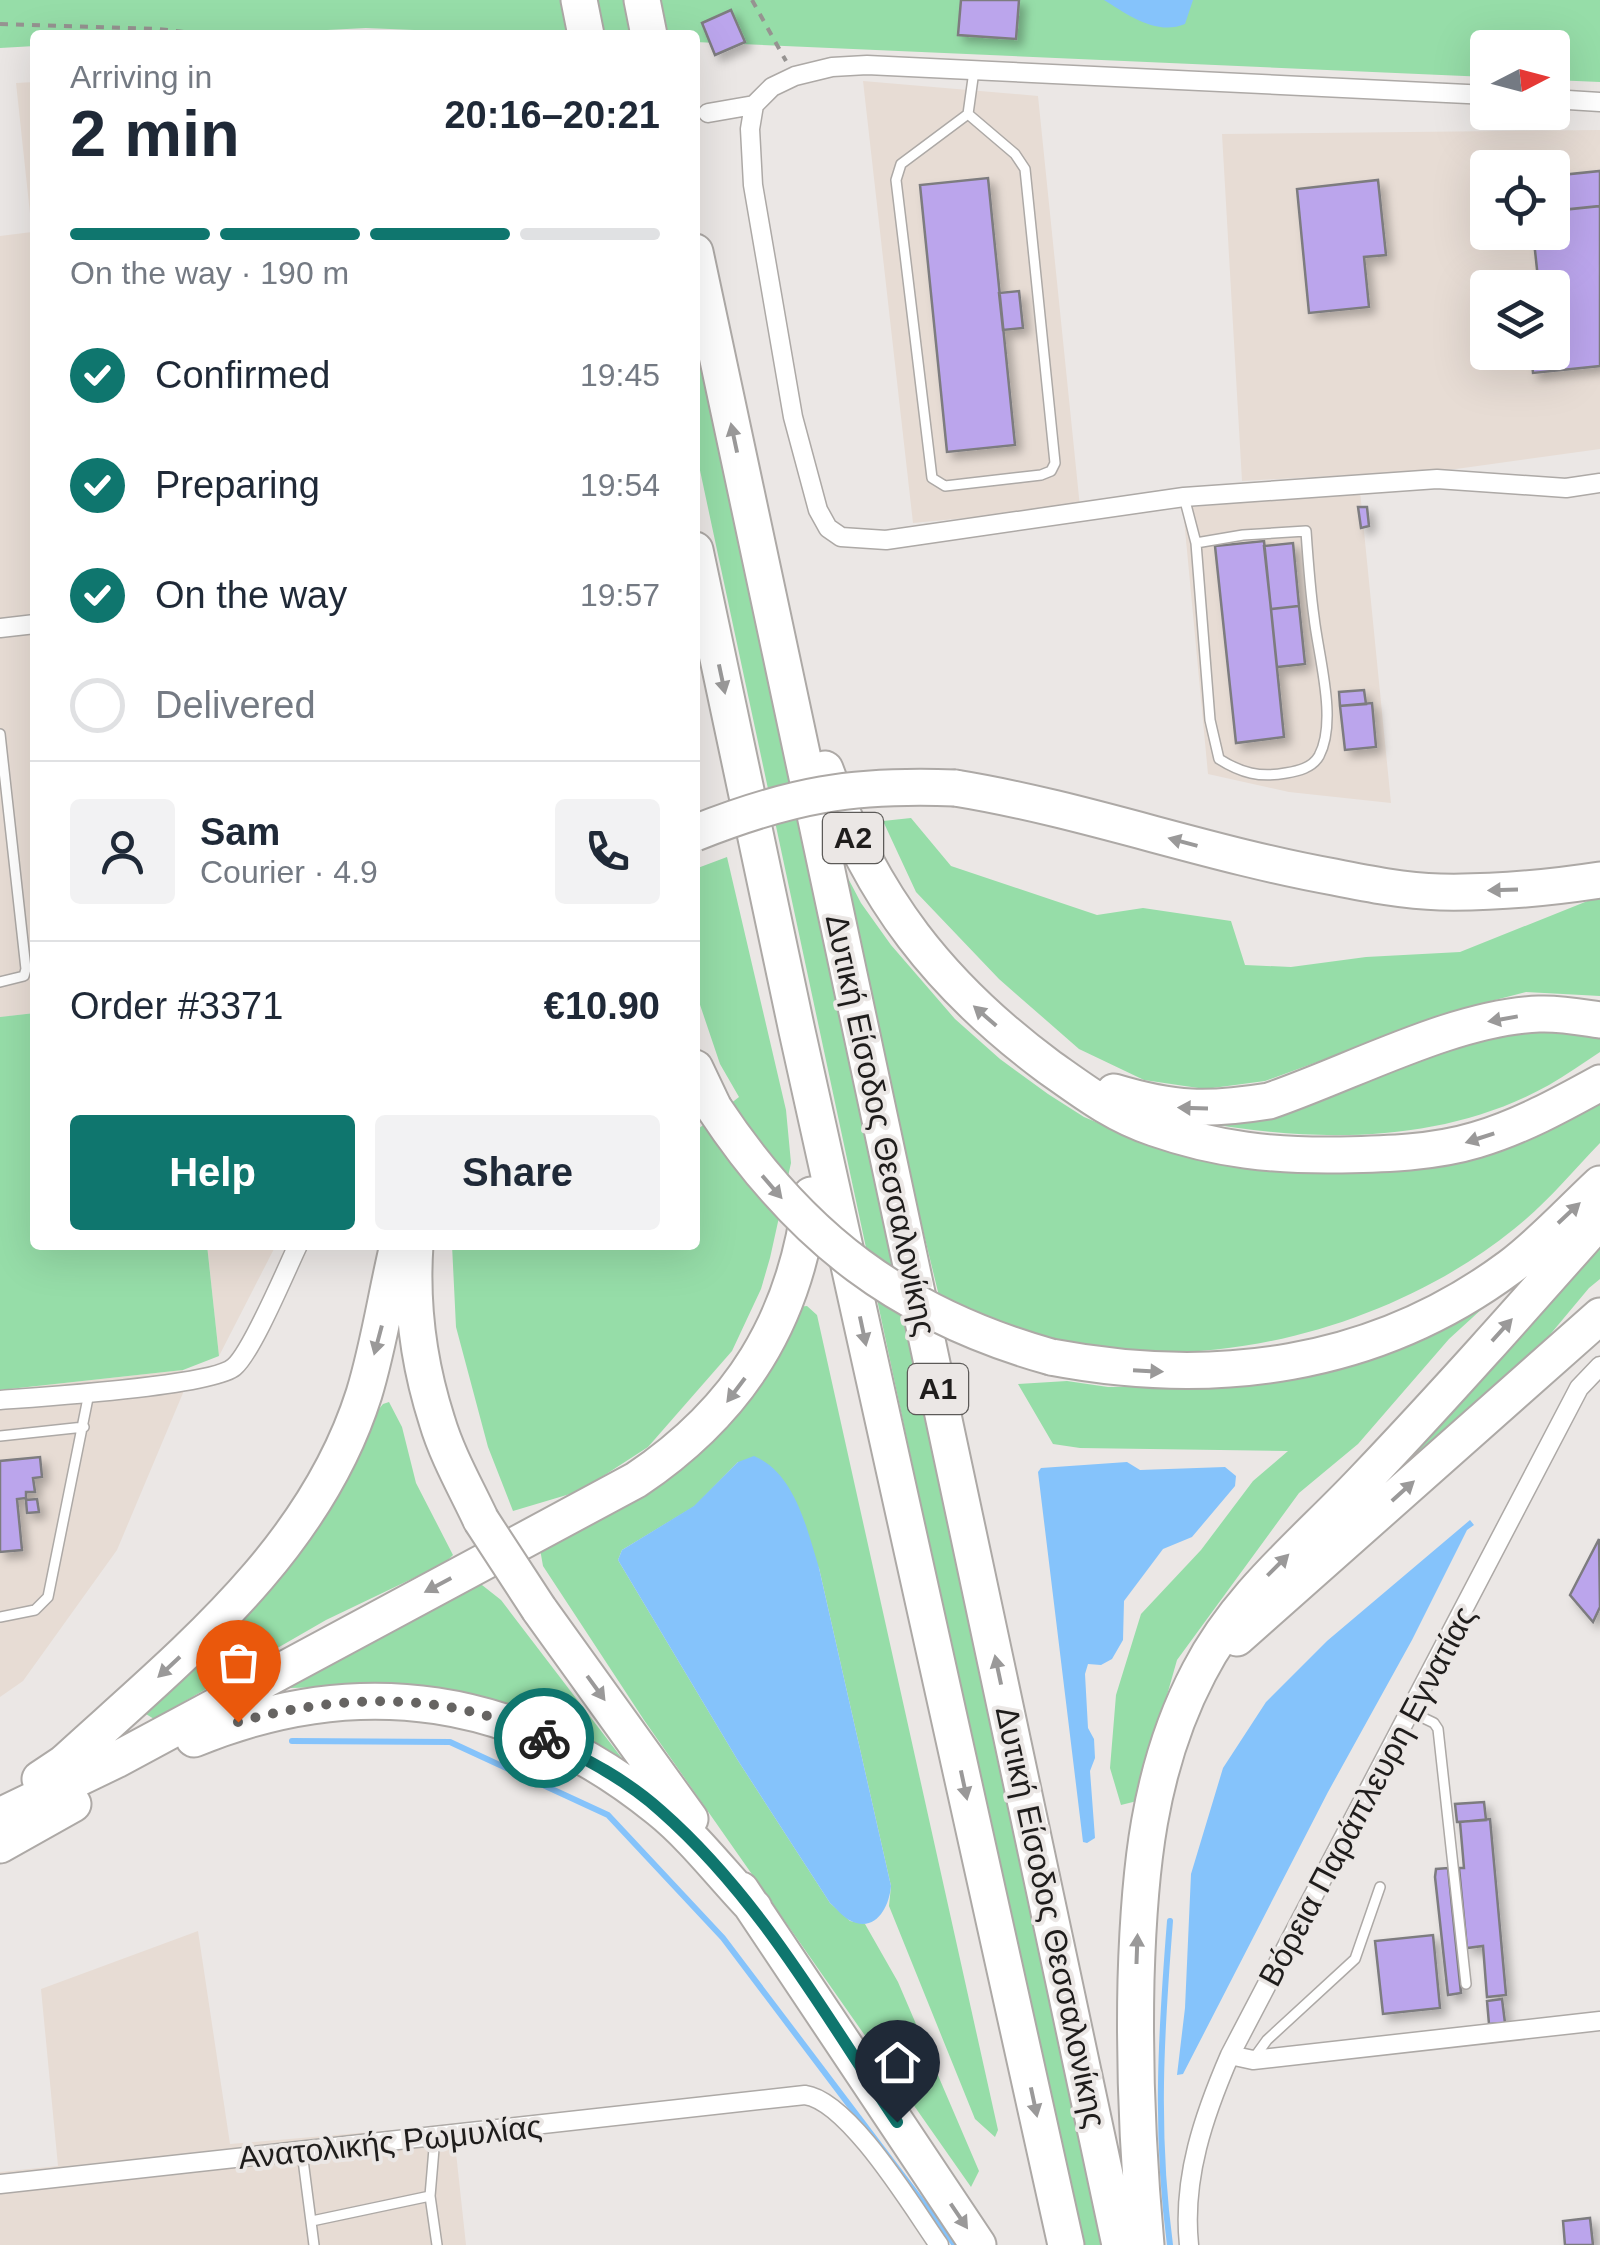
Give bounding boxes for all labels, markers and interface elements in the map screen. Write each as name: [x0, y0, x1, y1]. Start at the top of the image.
north arrow: [1470, 30, 1570, 130]
map controls: [1470, 30, 1570, 370]
text: Arriving in: [70, 59, 212, 95]
text: 20:16–20:21: [444, 94, 660, 136]
text: 2 min: [70, 97, 240, 170]
button: locate: [1470, 150, 1570, 250]
text: On the way · 190 m: [70, 255, 349, 291]
button: layers: [1470, 270, 1570, 370]
icon: check: [70, 348, 125, 403]
text: Confirmed: [155, 354, 330, 396]
text: 19:45: [580, 357, 660, 393]
one-way arrow: [726, 422, 742, 453]
icon: check: [70, 458, 125, 513]
text: Preparing: [155, 464, 320, 506]
text: 19:54: [580, 467, 660, 503]
icon: check: [70, 568, 125, 623]
text: On the way: [155, 574, 347, 616]
text: 19:57: [580, 577, 660, 613]
one-way arrow: [715, 664, 731, 695]
text: Delivered: [155, 684, 316, 726]
button: person: [70, 799, 175, 904]
button: phone: [555, 799, 660, 904]
text: Sam: [200, 811, 280, 853]
road number: Α2: [823, 813, 883, 863]
one-way arrow: [1167, 834, 1198, 850]
text: Courier · 4.9: [200, 854, 378, 890]
one-way arrow: [1487, 882, 1519, 898]
street label: Δυτική Είσοδος Θεσσαλονίκης: [819, 911, 943, 1339]
text: Order #3371: [70, 985, 283, 1027]
text: €10.90: [544, 985, 660, 1027]
one-way arrow: [973, 1005, 998, 1027]
one-way arrow: [1487, 1012, 1519, 1027]
one-way arrow: [1177, 1100, 1209, 1116]
button: Help: [70, 1115, 355, 1230]
button: Share: [375, 1115, 660, 1230]
one-way arrow: [1464, 1131, 1495, 1146]
one-way arrow: [761, 1174, 783, 1199]
one-way arrow: [1556, 1202, 1581, 1224]
one-way arrow: [856, 1316, 872, 1347]
one-way arrow: [1490, 1318, 1512, 1343]
one-way arrow: [369, 1325, 385, 1356]
one-way arrow: [1132, 1363, 1164, 1379]
road number: Α1: [908, 1364, 968, 1414]
one-way arrow: [726, 1377, 747, 1403]
one-way arrow: [1390, 1480, 1415, 1502]
one-way arrow: [1265, 1554, 1289, 1578]
one-way arrow: [424, 1576, 452, 1594]
street label: Βόρεια Παράπλευρη Εγνατίας: [1251, 1600, 1483, 1992]
pin: [196, 1620, 281, 1723]
icon: bag: [211, 1635, 266, 1690]
one-way arrow: [990, 1654, 1006, 1685]
one-way arrow: [157, 1655, 181, 1678]
one-way arrow: [586, 1675, 605, 1701]
courier: [494, 1688, 594, 1788]
street label: Δυτική Είσοδος Θεσσαλονίκης: [989, 1703, 1113, 2131]
icon: bike: [517, 1711, 572, 1766]
one-way arrow: [957, 1770, 972, 1801]
one-way arrow: [1129, 1933, 1145, 1965]
pin: [855, 2020, 940, 2123]
icon: home: [870, 2035, 925, 2090]
one-way arrow: [1027, 2087, 1042, 2118]
street label: Ανατολικής Ρωμυλίας: [236, 2108, 544, 2176]
one-way arrow: [949, 2202, 967, 2229]

